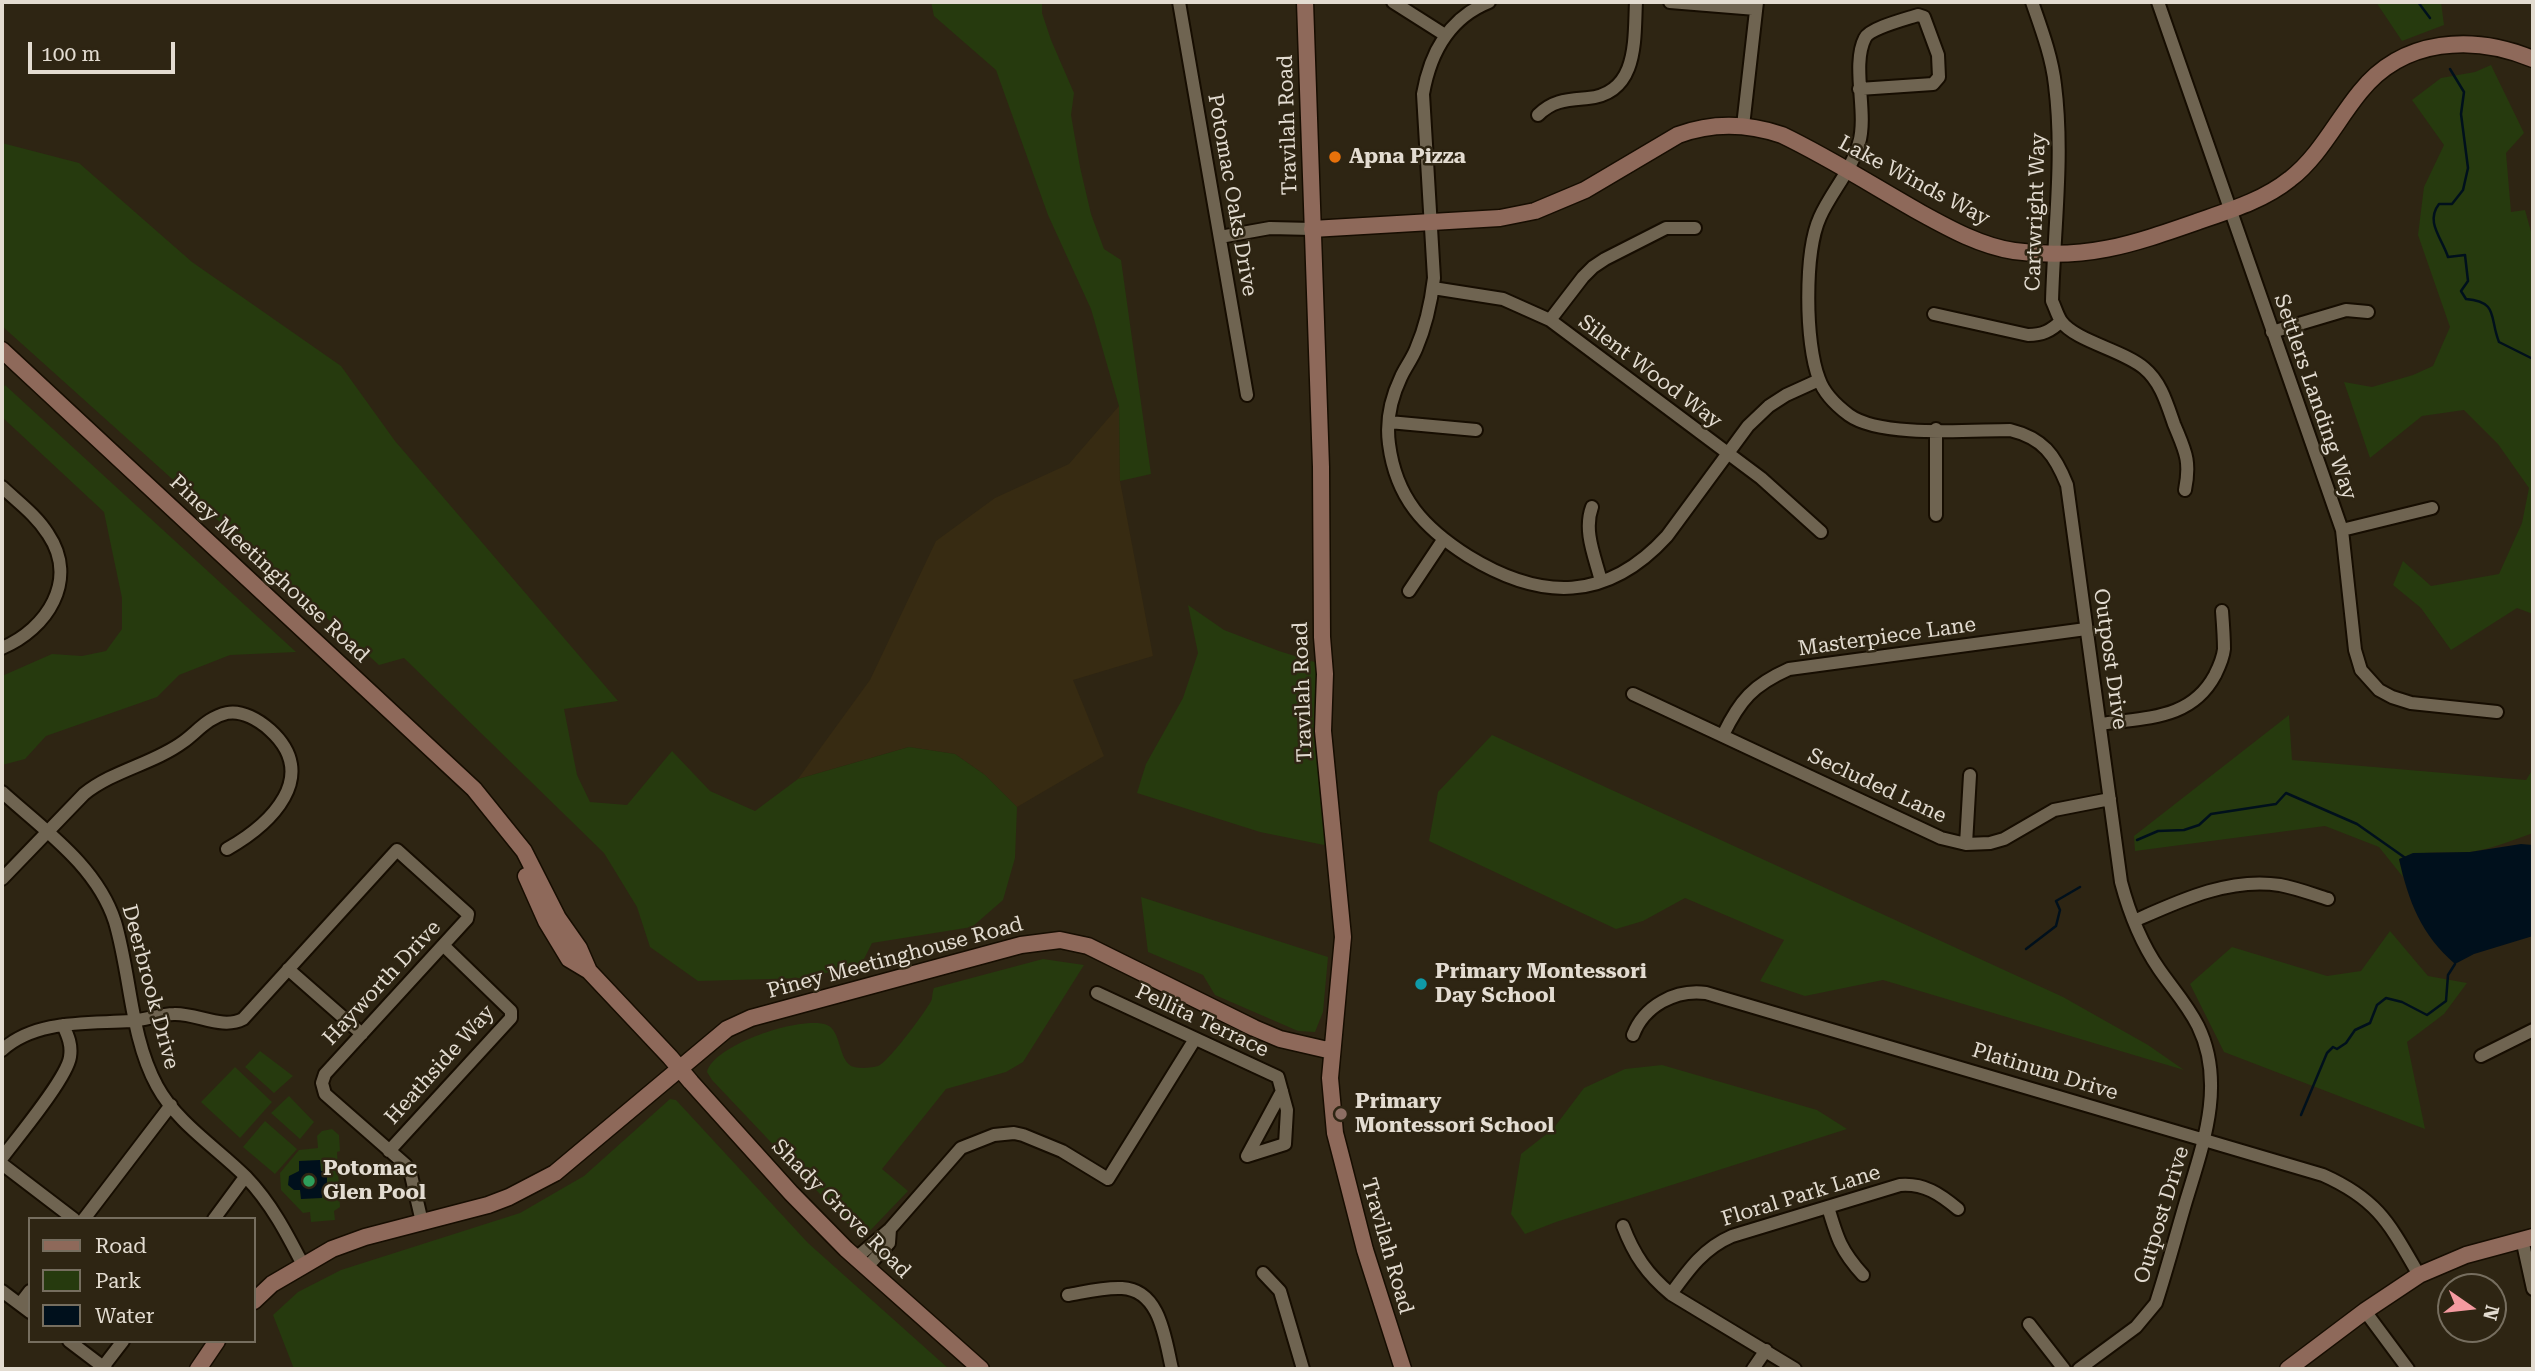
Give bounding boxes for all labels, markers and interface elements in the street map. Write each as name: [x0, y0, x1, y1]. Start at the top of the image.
scale bar: [32, 28, 178, 72]
text: 100 m: [41, 42, 101, 66]
street label: Travilah Road: [1273, 54, 1303, 196]
street label: Potomac Oaks Drive: [1202, 92, 1262, 298]
street label: Lake Winds Way: [1834, 130, 1994, 232]
street label: Cartwright Way: [2021, 132, 2051, 292]
place label: Apna Pizza: [1349, 144, 1466, 170]
marker: Apna Pizza: [1327, 149, 1343, 165]
street label: Settlers Landing Way: [2268, 291, 2362, 503]
street label: Silent Wood Way: [1573, 310, 1727, 434]
street label: Piney Meetinghouse Road: [164, 470, 374, 668]
street label: Outpost Drive: [2088, 587, 2132, 731]
street label: Masterpiece Lane: [1796, 612, 1978, 662]
street label: Travilah Road: [1288, 621, 1318, 763]
street label: Secluded Lane: [1804, 743, 1950, 829]
street label: Deerbrook Drive: [116, 902, 184, 1072]
street label: Piney Meetinghouse Road: [764, 912, 1026, 1004]
street label: Hayworth Drive: [318, 915, 446, 1051]
place label: Primary Montessori Day School: [1435, 959, 1647, 1009]
marker: Primary Montessori Day School: [1413, 976, 1429, 992]
street label: Pellita Terrace: [1131, 979, 1273, 1063]
street label: Heathside Way: [380, 1000, 500, 1130]
street label: Platinum Drive: [1969, 1038, 2121, 1106]
place label: Primary Montessori School: [1355, 1089, 1554, 1139]
marker: Primary Montessori School: [1333, 1106, 1349, 1122]
street label: Shady Grove Road: [766, 1134, 916, 1284]
street label: Outpost Drive: [2129, 1143, 2195, 1287]
place label: Potomac Glen Pool: [323, 1156, 426, 1206]
street label: Floral Park Lane: [1719, 1160, 1883, 1232]
marker: Potomac Glen Pool: [301, 1173, 317, 1189]
street label: Travilah Road: [1356, 1175, 1418, 1317]
legend: [28, 1217, 256, 1343]
text: Road: [95, 1234, 147, 1258]
text: Park: [95, 1269, 141, 1293]
north arrow: [2437, 1273, 2507, 1343]
text: N: [2478, 1303, 2504, 1323]
text: Water: [95, 1304, 154, 1328]

